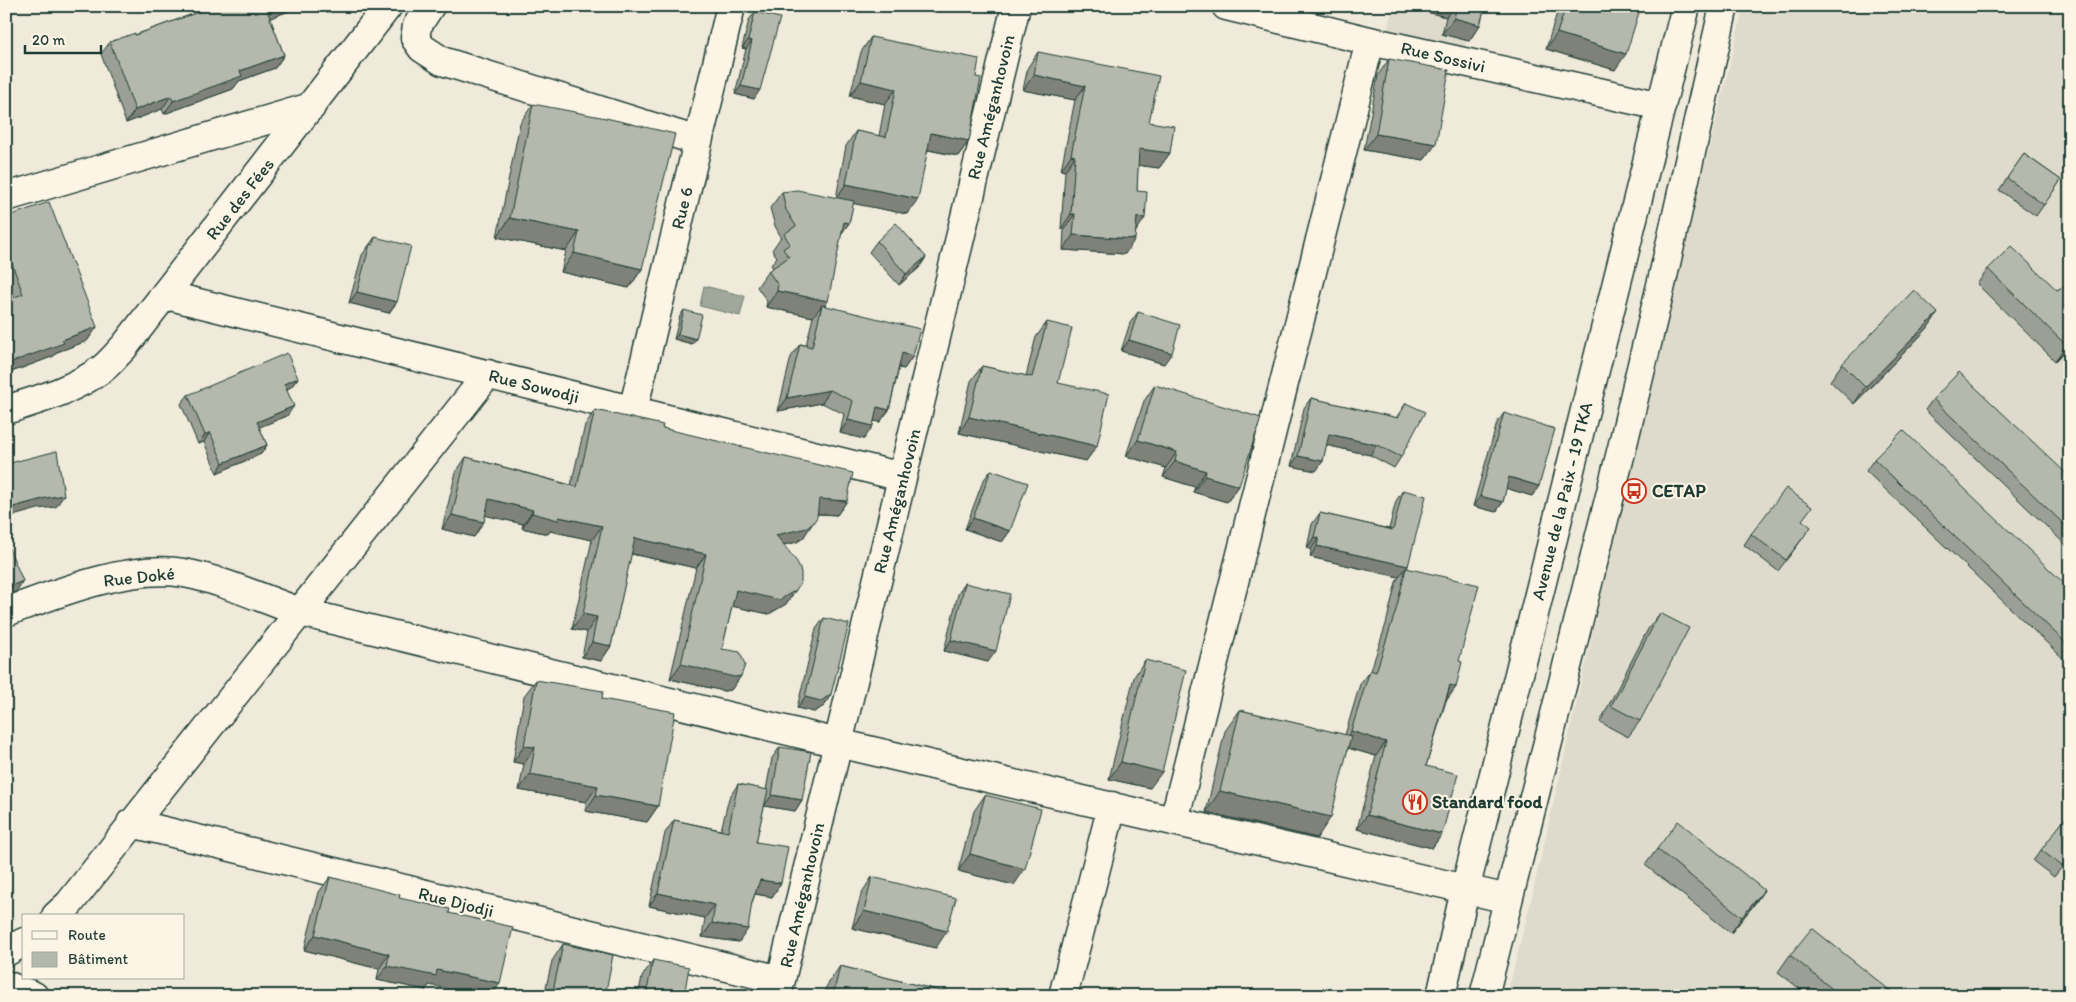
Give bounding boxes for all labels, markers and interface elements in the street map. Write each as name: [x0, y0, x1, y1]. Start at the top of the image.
scale bar: [25, 22, 101, 54]
text: 20 m: [32, 31, 66, 49]
street label: Rue Améganhovoin: [962, 32, 1020, 182]
street label: Rue Sossivi: [1398, 37, 1488, 77]
street label: Rue des Fées: [201, 154, 279, 244]
street label: Rue 6: [666, 185, 698, 231]
street label: Rue Sowodji: [486, 364, 582, 408]
street label: Avenue de la Paix - 19 TKA: [1527, 399, 1597, 602]
street label: Rue Améganhovoin: [868, 426, 926, 576]
bus stop icon: CETAP: [1621, 478, 1647, 504]
place label: CETAP: [1652, 480, 1706, 502]
street label: Rue Doké: [102, 562, 176, 592]
restaurant icon: Standard food: [1402, 789, 1428, 815]
place label: Standard food: [1432, 791, 1544, 813]
street label: Rue Améganhovoin: [775, 820, 829, 970]
street label: Rue Djodji: [416, 882, 496, 922]
legend: [22, 914, 185, 980]
text: Route: [68, 926, 106, 944]
text: Bâtiment: [68, 950, 129, 968]

